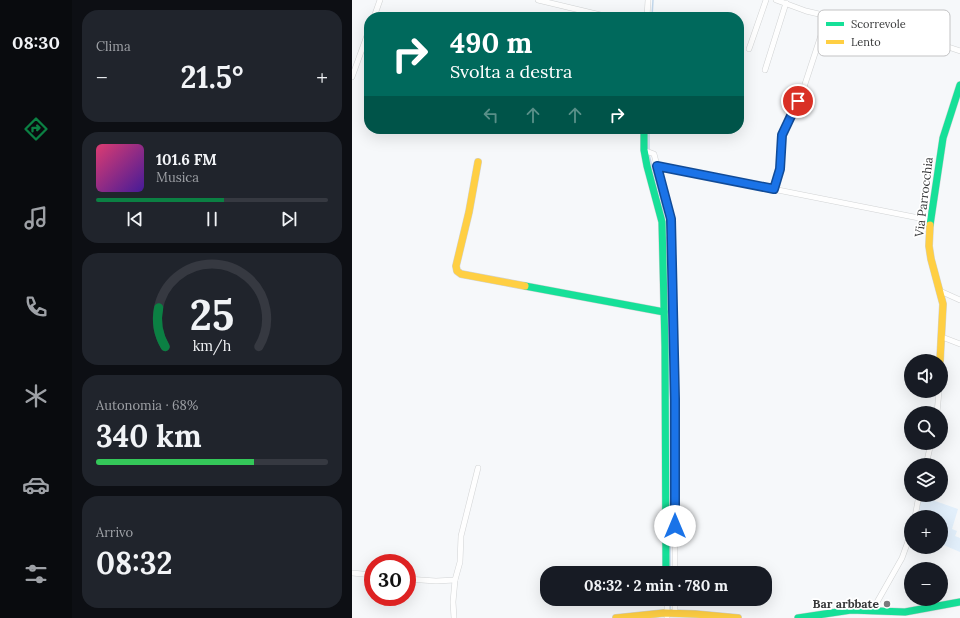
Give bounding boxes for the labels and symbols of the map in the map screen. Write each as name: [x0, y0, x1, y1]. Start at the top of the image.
legend: [818, 10, 950, 56]
text: Scorrevole: [851, 17, 906, 31]
text: Lento: [851, 35, 881, 49]
pin: [781, 84, 815, 118]
street label: Via Parrocchia: [911, 156, 936, 239]
position arrow: [654, 505, 696, 547]
speed limit sign: 30: [364, 554, 416, 606]
place label: Bar arbbate: [813, 596, 880, 611]
marker: Bar arbbate: [882, 599, 892, 609]

